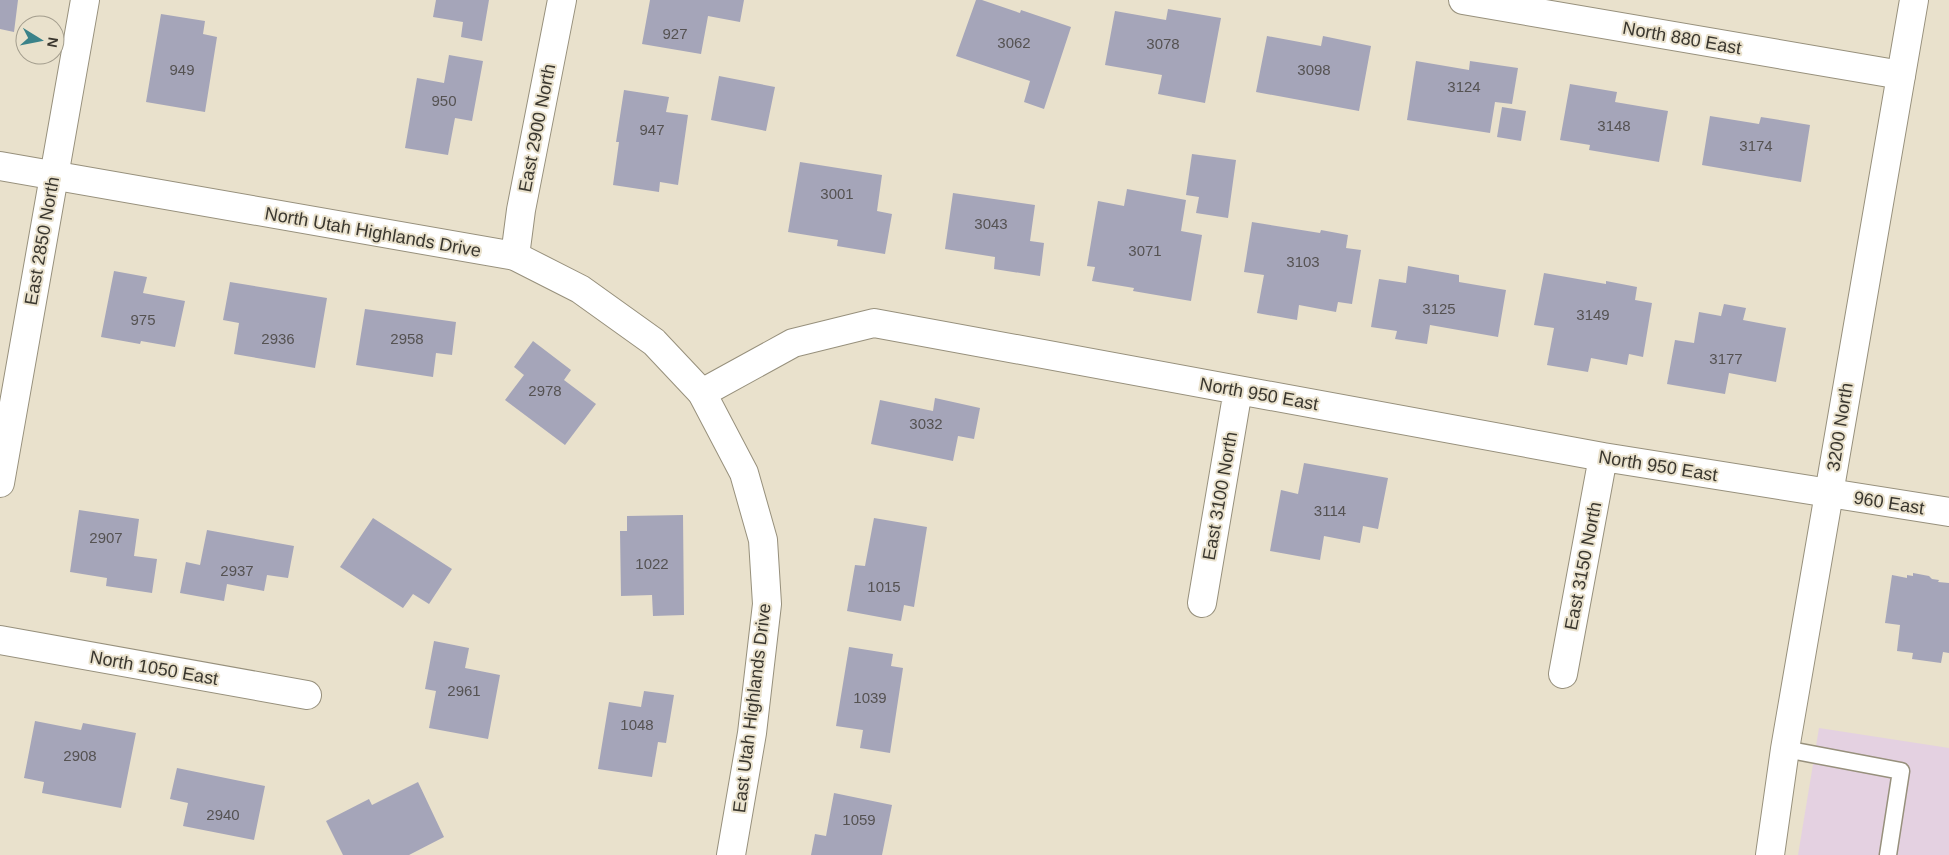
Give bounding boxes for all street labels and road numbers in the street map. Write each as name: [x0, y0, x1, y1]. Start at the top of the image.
street label: North 880 East: [1621, 18, 1743, 58]
street label: East 2900 North: [515, 62, 559, 194]
street label: East 2850 North: [21, 175, 63, 307]
street label: North Utah Highlands Drive: [263, 203, 483, 261]
street label: North 950 East: [1198, 374, 1320, 414]
street label: 3200 North: [1823, 381, 1857, 473]
street label: East 3100 North: [1199, 430, 1241, 562]
street label: North 950 East: [1597, 447, 1719, 485]
street label: 960 East: [1852, 488, 1926, 518]
street label: East 3150 North: [1561, 500, 1605, 632]
street label: East Utah Highlands Drive: [729, 602, 775, 814]
street label: North 1050 East: [88, 647, 220, 689]

